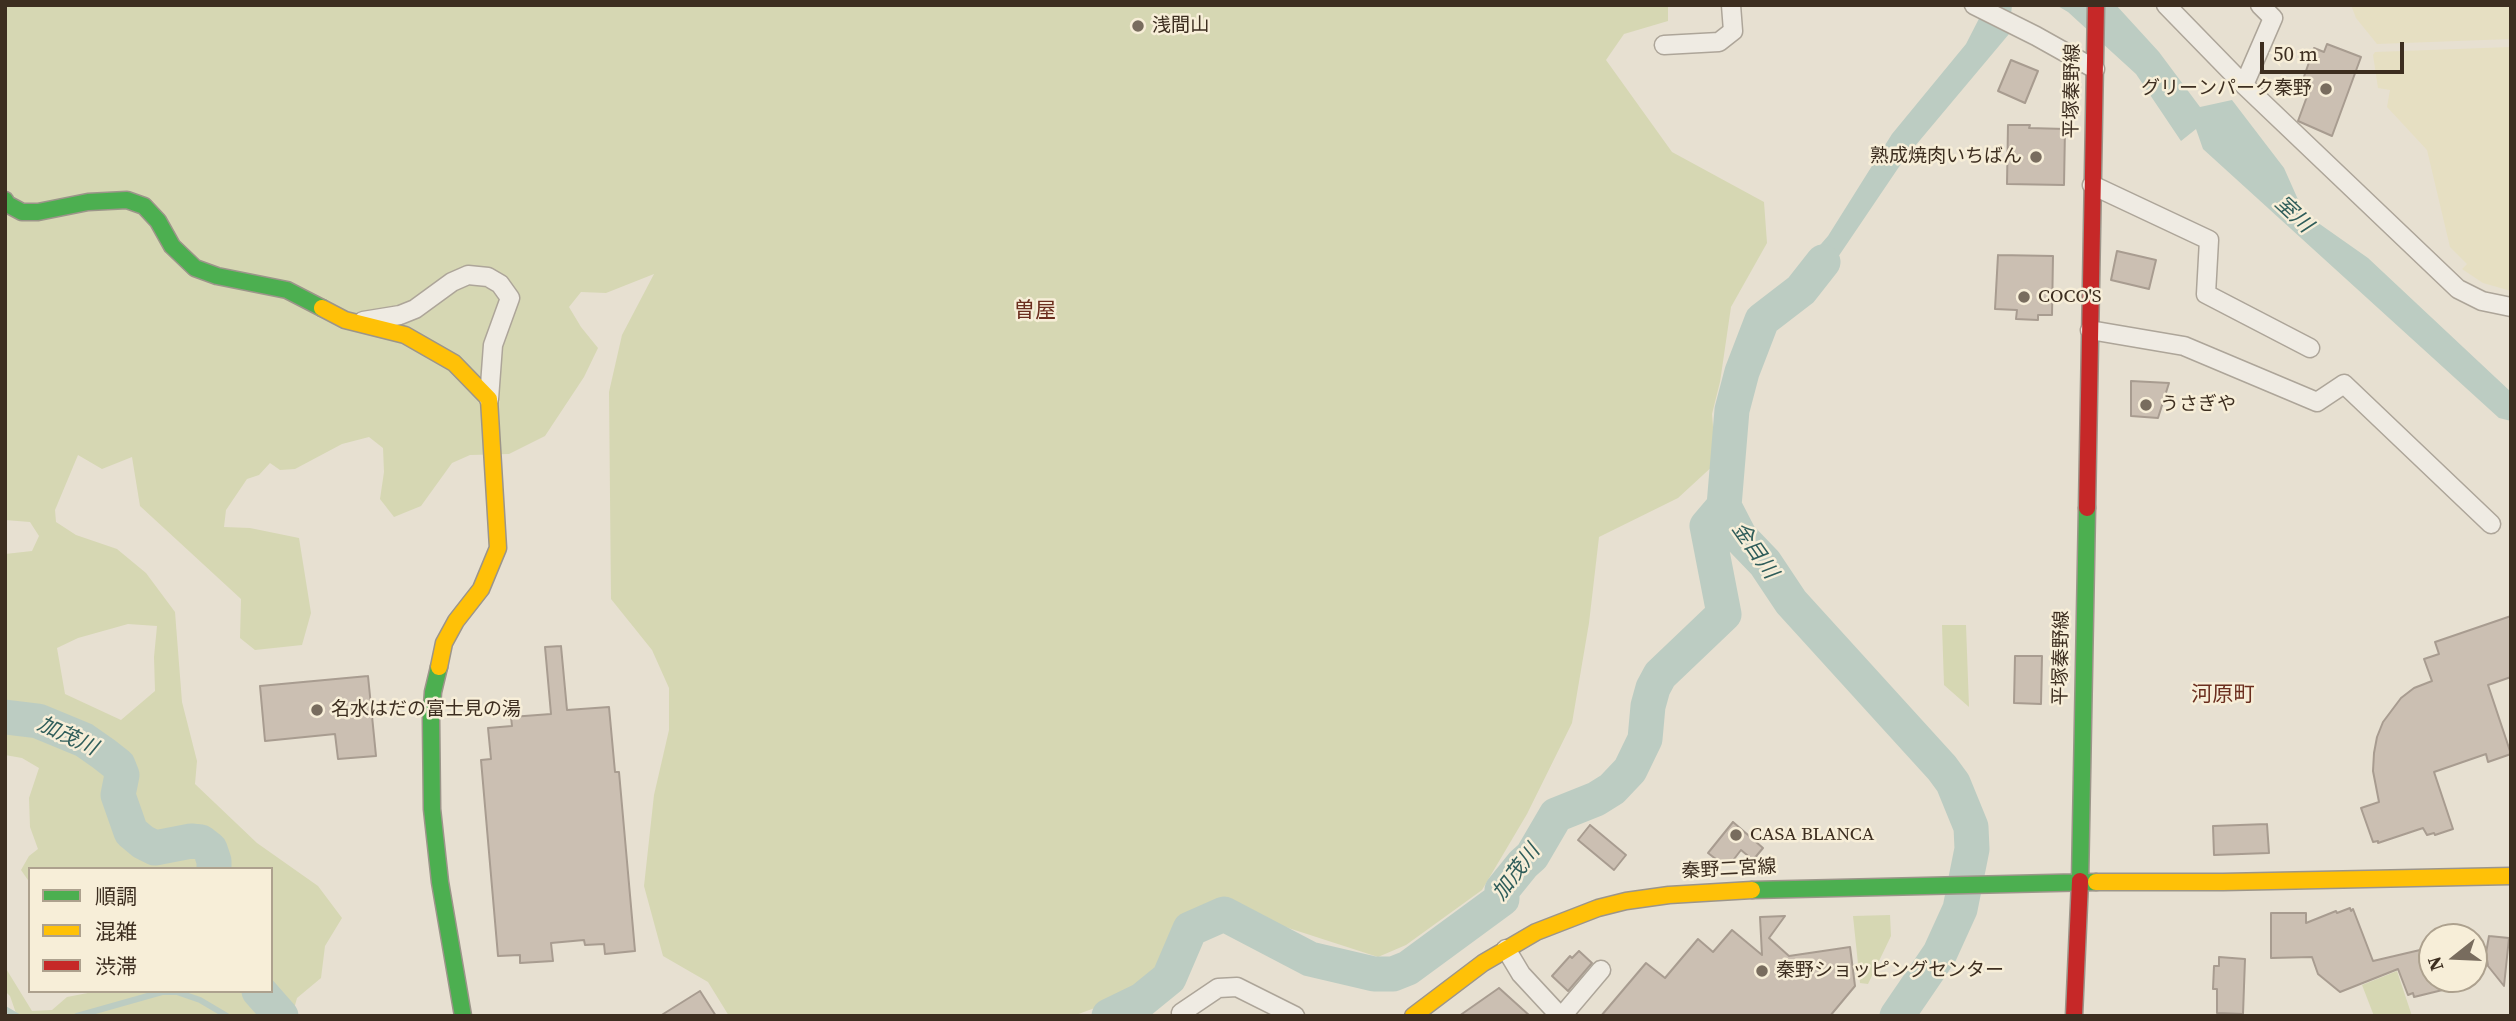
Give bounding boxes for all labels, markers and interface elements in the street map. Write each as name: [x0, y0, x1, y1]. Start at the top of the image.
place label: 浅間山: [1152, 15, 1209, 37]
marker: 浅間山: [1130, 18, 1146, 34]
scale bar: [2264, 28, 2408, 72]
text: 50 m: [2273, 39, 2318, 68]
street label: 平塚秦野線: [2061, 43, 2085, 139]
place label: グリーンパーク秦野: [2141, 78, 2312, 100]
marker: グリーンパーク秦野: [2318, 81, 2334, 97]
place label: 熟成焼肉いちばん: [1870, 146, 2022, 168]
marker: 熟成焼肉いちばん: [2028, 149, 2044, 165]
water label: 室川: [2269, 191, 2317, 239]
place label: COCO'S: [2038, 286, 2101, 308]
marker: COCO'S: [2016, 289, 2032, 305]
district label: 曽屋: [1014, 299, 1056, 325]
place label: うさぎや: [2160, 394, 2236, 416]
marker: うさぎや: [2138, 397, 2154, 413]
water label: 金目川: [1726, 518, 1782, 584]
street label: 平塚秦野線: [2050, 610, 2074, 706]
district label: 河原町: [2192, 683, 2254, 709]
place label: 名水はだの富士見の湯: [331, 699, 521, 721]
marker: 名水はだの富士見の湯: [309, 702, 325, 718]
water label: 加茂川: [33, 712, 101, 762]
place label: CASA BLANCA: [1750, 824, 1874, 846]
marker: CASA BLANCA: [1728, 827, 1744, 843]
water label: 加茂川: [1488, 840, 1546, 906]
street label: 秦野二宮線: [1681, 856, 1777, 884]
legend: [28, 867, 273, 993]
text: 順調: [95, 882, 137, 911]
text: 混雑: [95, 917, 137, 946]
north arrow: [2418, 923, 2488, 993]
text: 渋滞: [95, 952, 137, 981]
text: N: [2420, 953, 2449, 974]
place label: 秦野ショッピングセンター: [1776, 960, 2004, 982]
marker: 秦野ショッピングセンター: [1754, 963, 1770, 979]

